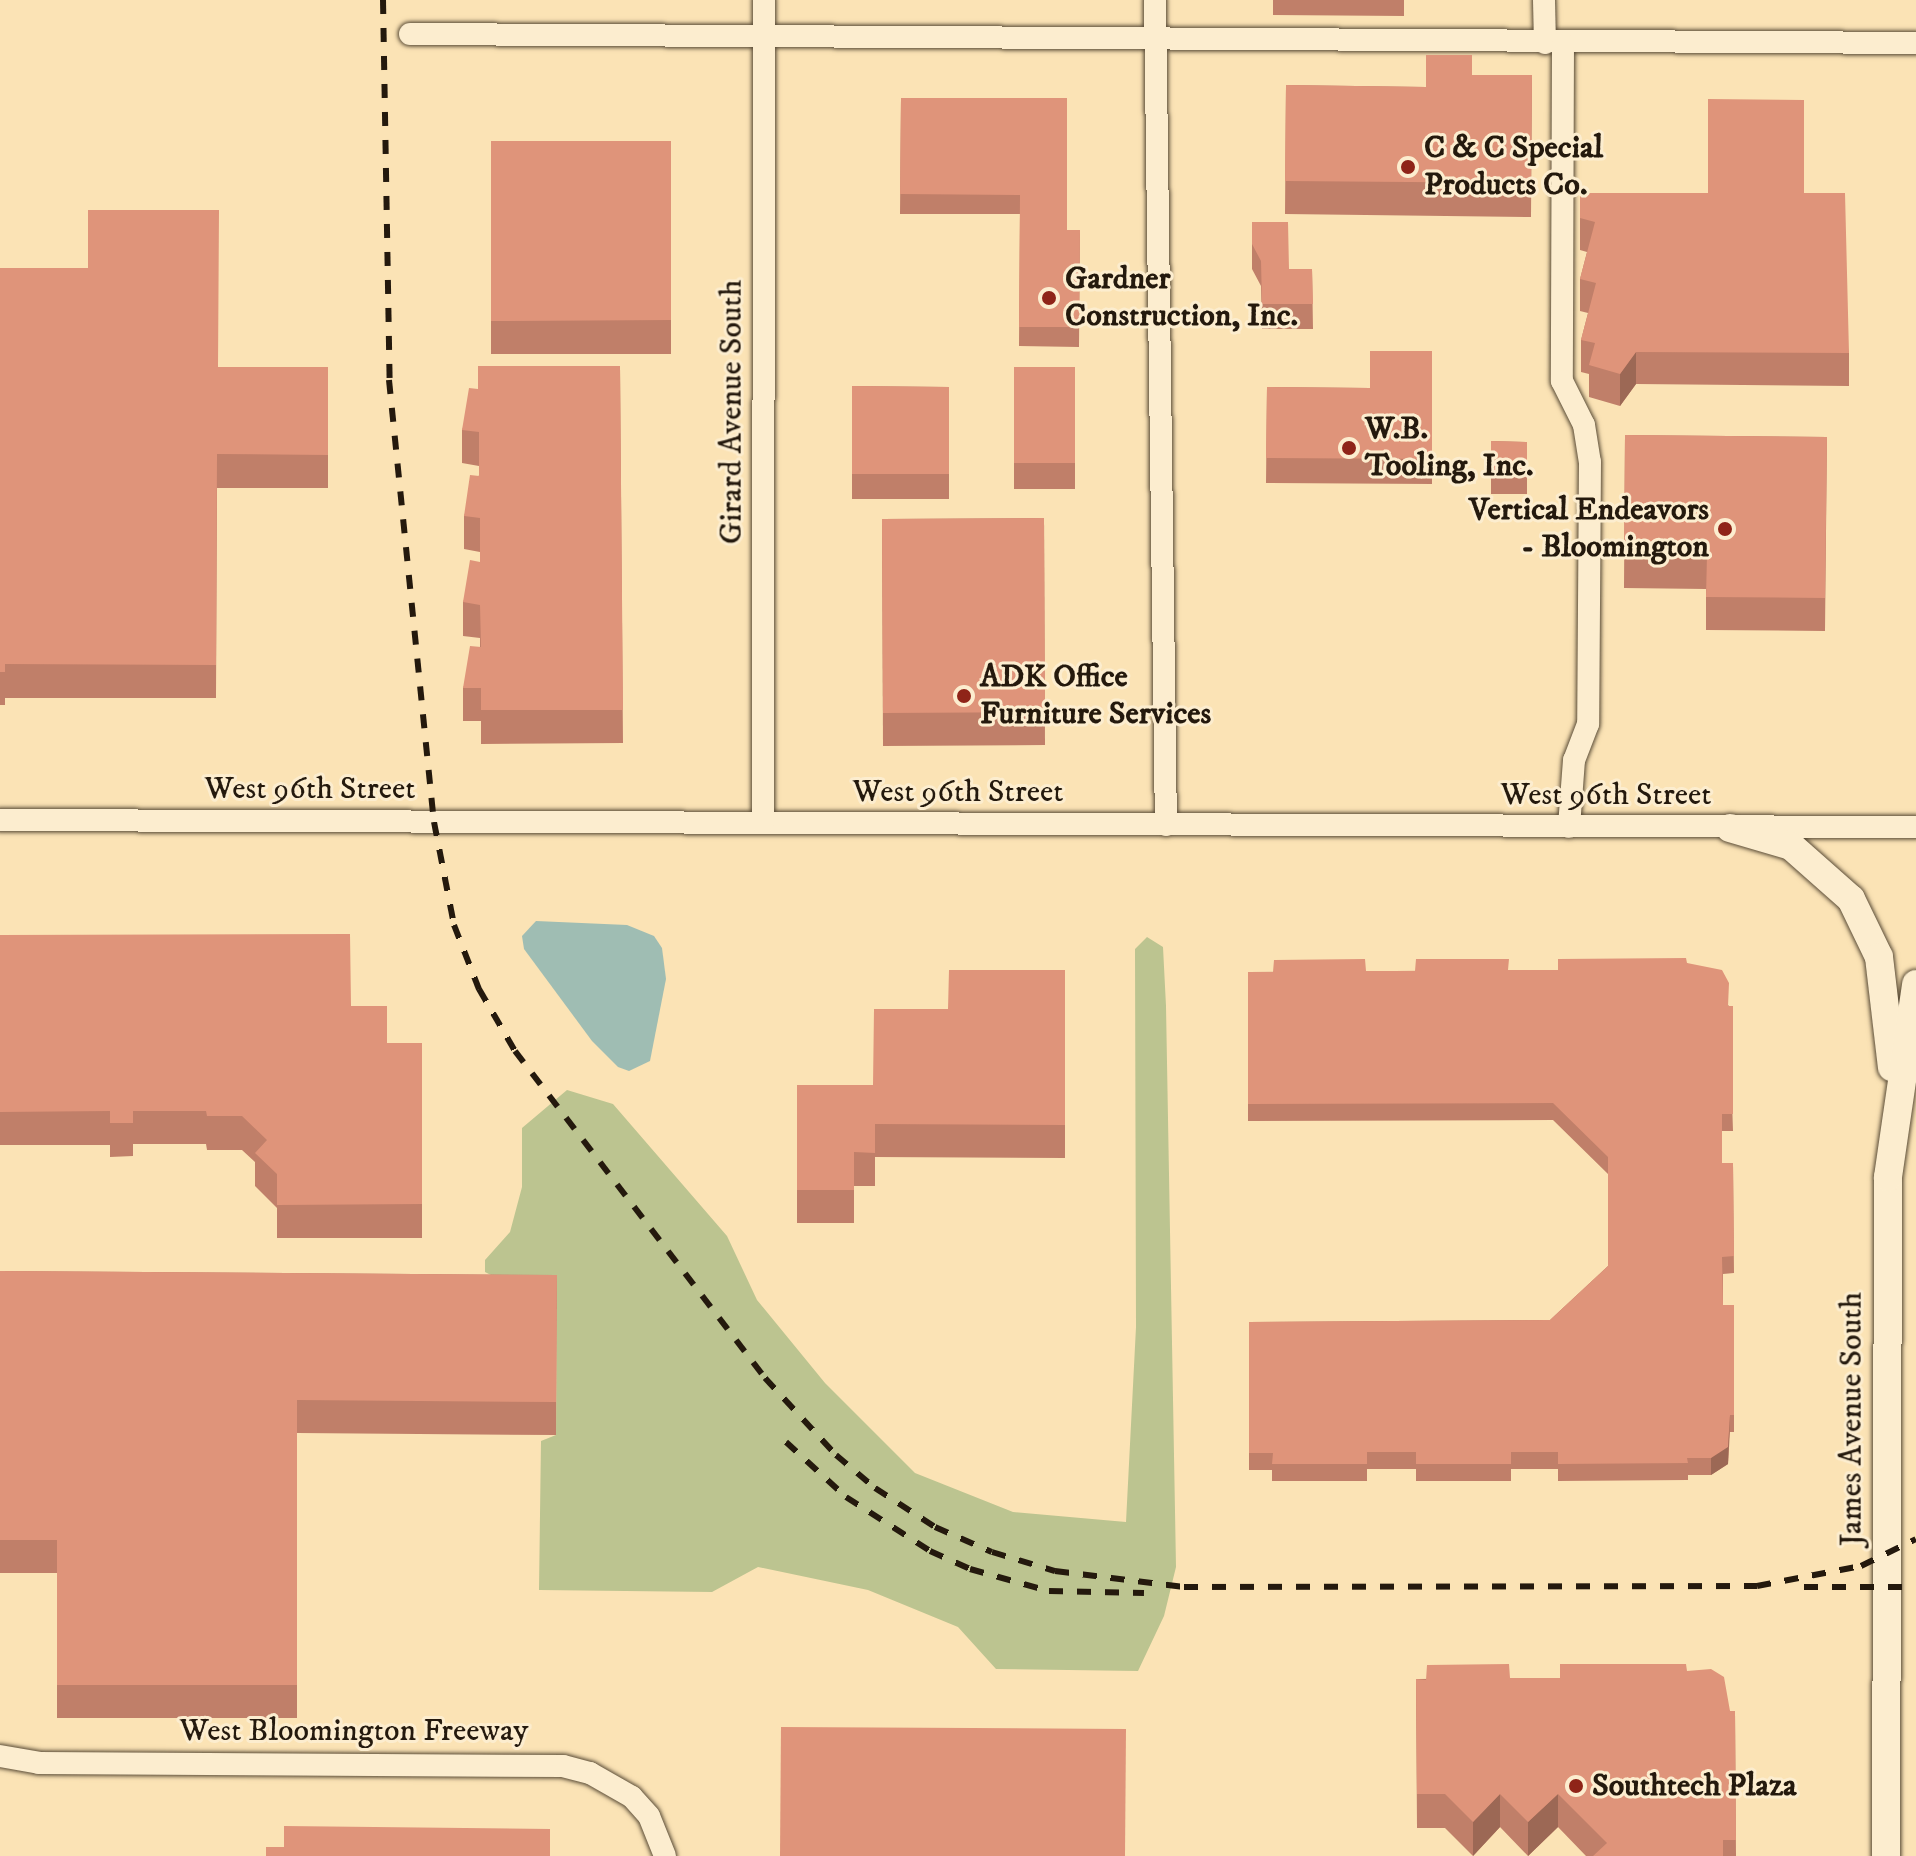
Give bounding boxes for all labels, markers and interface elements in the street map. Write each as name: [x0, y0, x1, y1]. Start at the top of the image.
place label: C & C Special Products Co.: [1424, 130, 1603, 205]
marker: C & C Special Products Co.: [1399, 158, 1417, 176]
place label: Gardner Construction, Inc.: [1065, 261, 1298, 336]
street label: Girard Avenue South: [713, 280, 751, 544]
marker: Gardner Construction, Inc.: [1040, 289, 1058, 307]
place label: W.B. Tooling, Inc.: [1365, 411, 1534, 486]
marker: W.B. Tooling, Inc.: [1340, 439, 1358, 457]
place label: Vertical Endeavors - Bloomington: [1469, 492, 1709, 567]
marker: Vertical Endeavors - Bloomington: [1716, 520, 1734, 538]
place label: ADK Office Furniture Services: [980, 659, 1211, 734]
marker: ADK Office Furniture Services: [955, 687, 973, 705]
street label: West 96th Street: [204, 770, 416, 808]
street label: West 96th Street: [852, 773, 1064, 811]
street label: West 96th Street: [1500, 776, 1712, 814]
street label: James Avenue South: [1833, 1292, 1871, 1546]
street label: West Bloomington Freeway: [180, 1712, 528, 1750]
place label: Southtech Plaza: [1592, 1767, 1797, 1805]
marker: Southtech Plaza: [1567, 1777, 1585, 1795]

